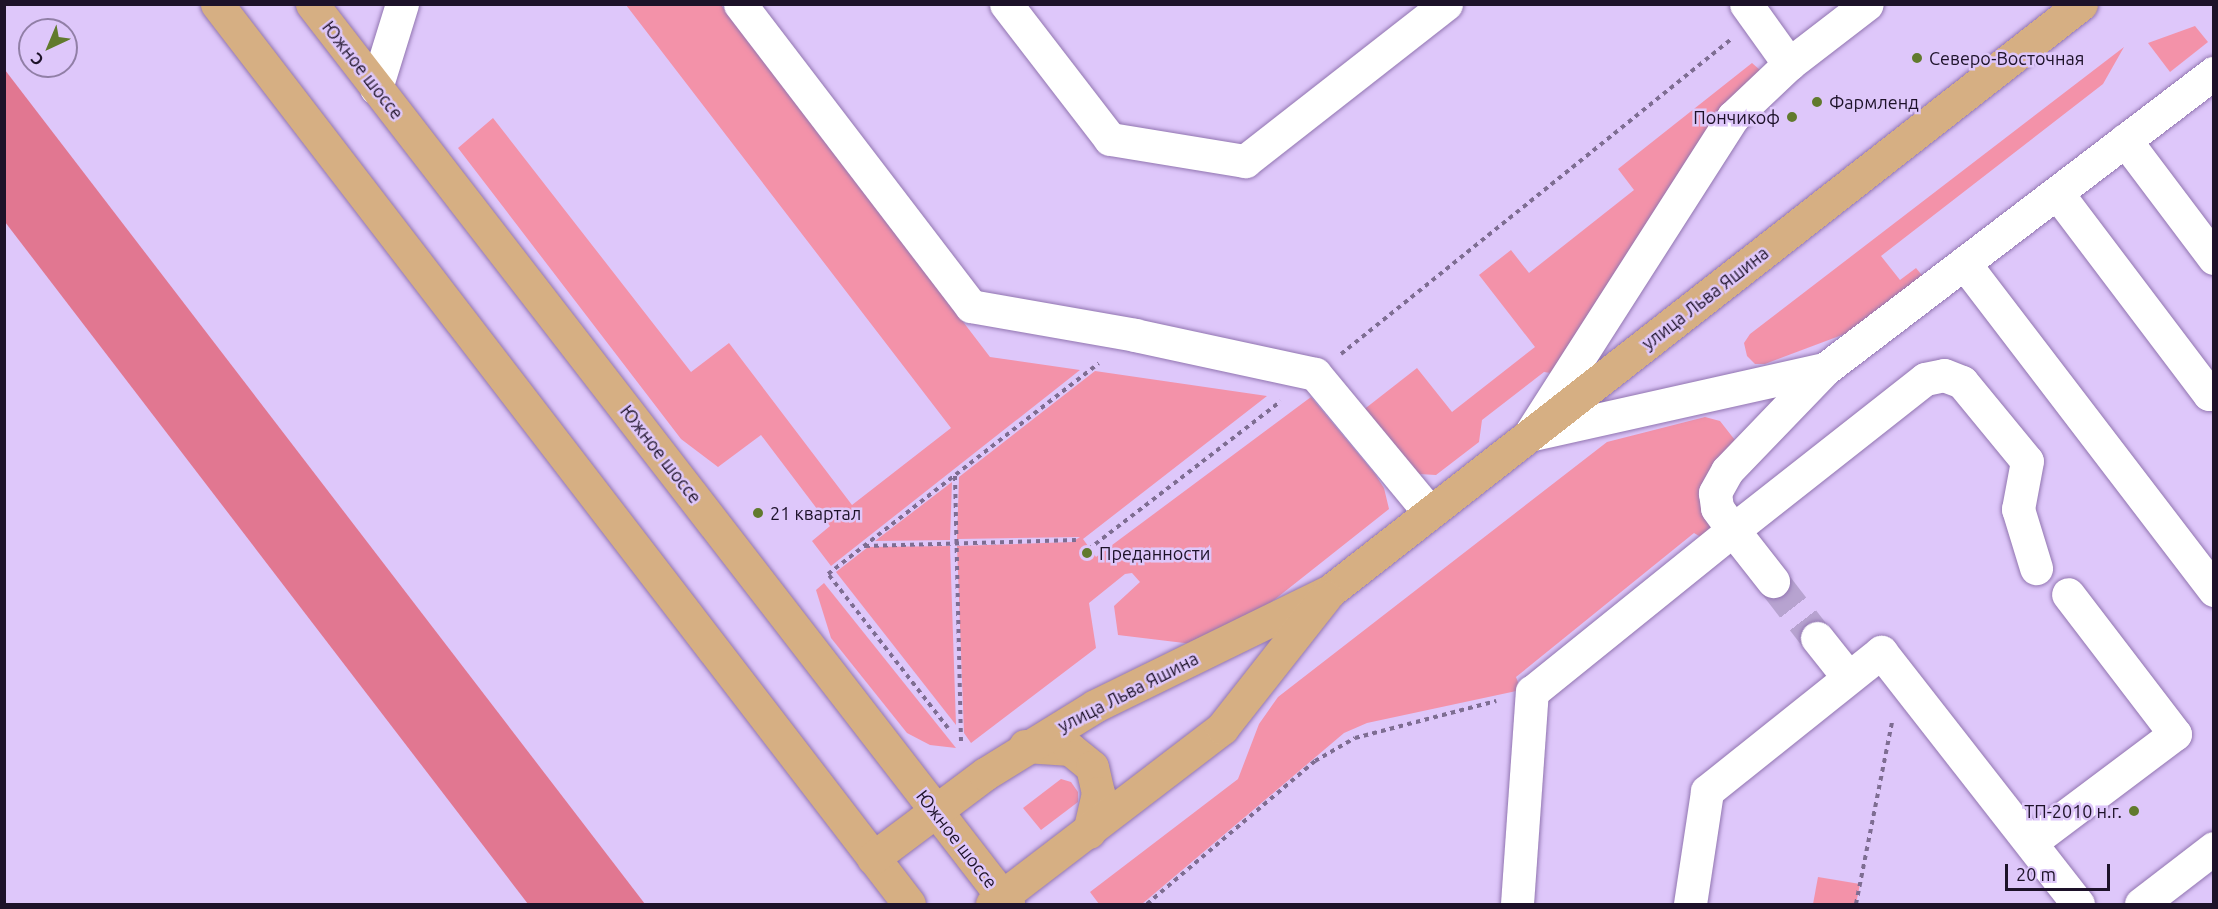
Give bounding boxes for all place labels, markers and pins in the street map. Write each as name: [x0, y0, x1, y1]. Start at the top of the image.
place label: Северо-Восточная: [1929, 47, 2084, 69]
marker: Северо-Восточная: [1910, 51, 1924, 65]
place label: Фармленд: [1829, 91, 1919, 113]
marker: Фармленд: [1810, 95, 1824, 109]
place label: Пончикоф: [1693, 106, 1780, 128]
marker: Пончикоф: [1785, 110, 1799, 124]
place label: 21 квартал: [770, 502, 861, 524]
marker: 21 квартал: [751, 506, 765, 520]
place label: Преданности: [1099, 542, 1210, 564]
marker: Преданности: [1080, 546, 1094, 560]
place label: ТП-2010 н.г.: [2024, 800, 2122, 822]
marker: ТП-2010 н.г.: [2127, 804, 2141, 818]

